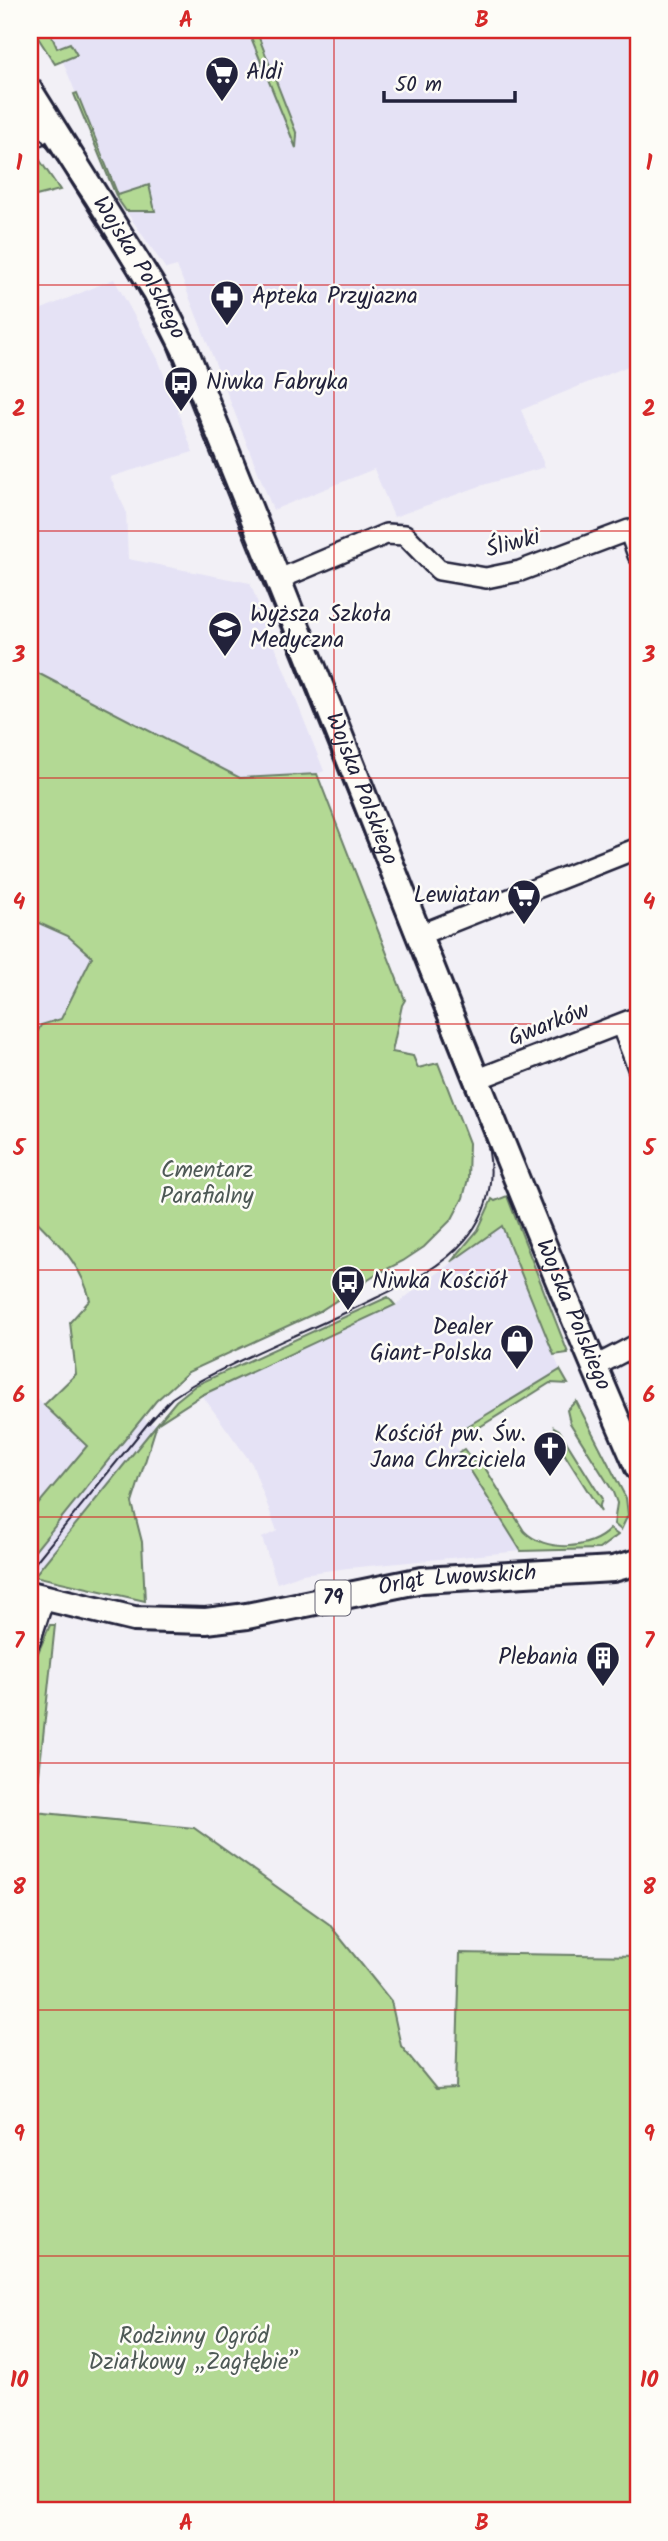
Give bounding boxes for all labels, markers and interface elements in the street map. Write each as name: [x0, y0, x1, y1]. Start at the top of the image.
text: A: [179, 3, 193, 39]
text: B: [475, 3, 489, 39]
supermarket icon: Aldi: [203, 54, 241, 103]
place label: Aldi: [246, 55, 284, 91]
scale bar: [384, 60, 516, 104]
text: 50 m: [395, 69, 442, 102]
text: 1: [16, 146, 23, 182]
text: 1: [646, 146, 653, 182]
street label: Wojska Polskiego: [82, 189, 195, 346]
pharmacy icon: Apteka Przyjazna: [208, 278, 246, 327]
place label: Apteka Przyjazna: [252, 279, 418, 315]
bus stop icon: Niwka Fabryka: [162, 364, 200, 413]
place label: Niwka Fabryka: [206, 365, 348, 401]
text: 2: [12, 392, 26, 428]
text: 2: [642, 392, 656, 428]
street label: Śliwki: [482, 519, 546, 568]
place label: Wyższa Szkoła Medyczna: [250, 597, 391, 659]
school or university icon: Wyższa Szkoła Medyczna: [206, 609, 244, 658]
text: 3: [12, 638, 26, 674]
text: 3: [642, 638, 656, 674]
street label: Wojska Polskiego: [315, 707, 407, 871]
supermarket icon: Lewiatan: [505, 877, 543, 926]
place label: Lewiatan: [413, 878, 500, 914]
text: 4: [13, 885, 26, 921]
text: 4: [643, 885, 656, 921]
street label: Gwarków: [503, 993, 595, 1057]
text: 5: [12, 1131, 27, 1167]
text: 5: [642, 1131, 657, 1167]
park label: Cmentarz Parafialny: [160, 1153, 254, 1215]
street label: Wojska Polskiego: [525, 1234, 621, 1396]
bus stop icon: Niwka Kościół: [329, 1263, 367, 1312]
place label: Niwka Kościół: [372, 1264, 508, 1300]
place label: Dealer Giant-Polska: [370, 1310, 493, 1372]
shop icon: Dealer Giant-Polska: [498, 1322, 536, 1371]
text: 6: [13, 1378, 25, 1414]
text: 6: [643, 1378, 655, 1414]
place label: Kościół pw. Św. Jana Chrzciciela: [370, 1417, 526, 1479]
church icon: Kościół pw. Św. Jana Chrzciciela: [531, 1429, 569, 1478]
street label: Orląt Lwowskich: [375, 1555, 537, 1607]
road number: 79: [316, 1580, 350, 1616]
text: 7: [14, 1624, 26, 1660]
text: 7: [644, 1624, 656, 1660]
building icon: Plebania: [584, 1639, 622, 1688]
place label: Plebania: [498, 1640, 578, 1676]
text: 8: [12, 1870, 26, 1906]
text: 8: [642, 1870, 656, 1906]
text: 9: [13, 2117, 25, 2153]
text: 9: [643, 2117, 655, 2153]
park label: Rodzinny Ogród Działkowy „Zagłębie”: [89, 2319, 299, 2381]
text: 10: [10, 2363, 29, 2399]
text: 10: [640, 2363, 659, 2399]
text: A: [179, 2506, 193, 2541]
text: B: [475, 2506, 489, 2541]

